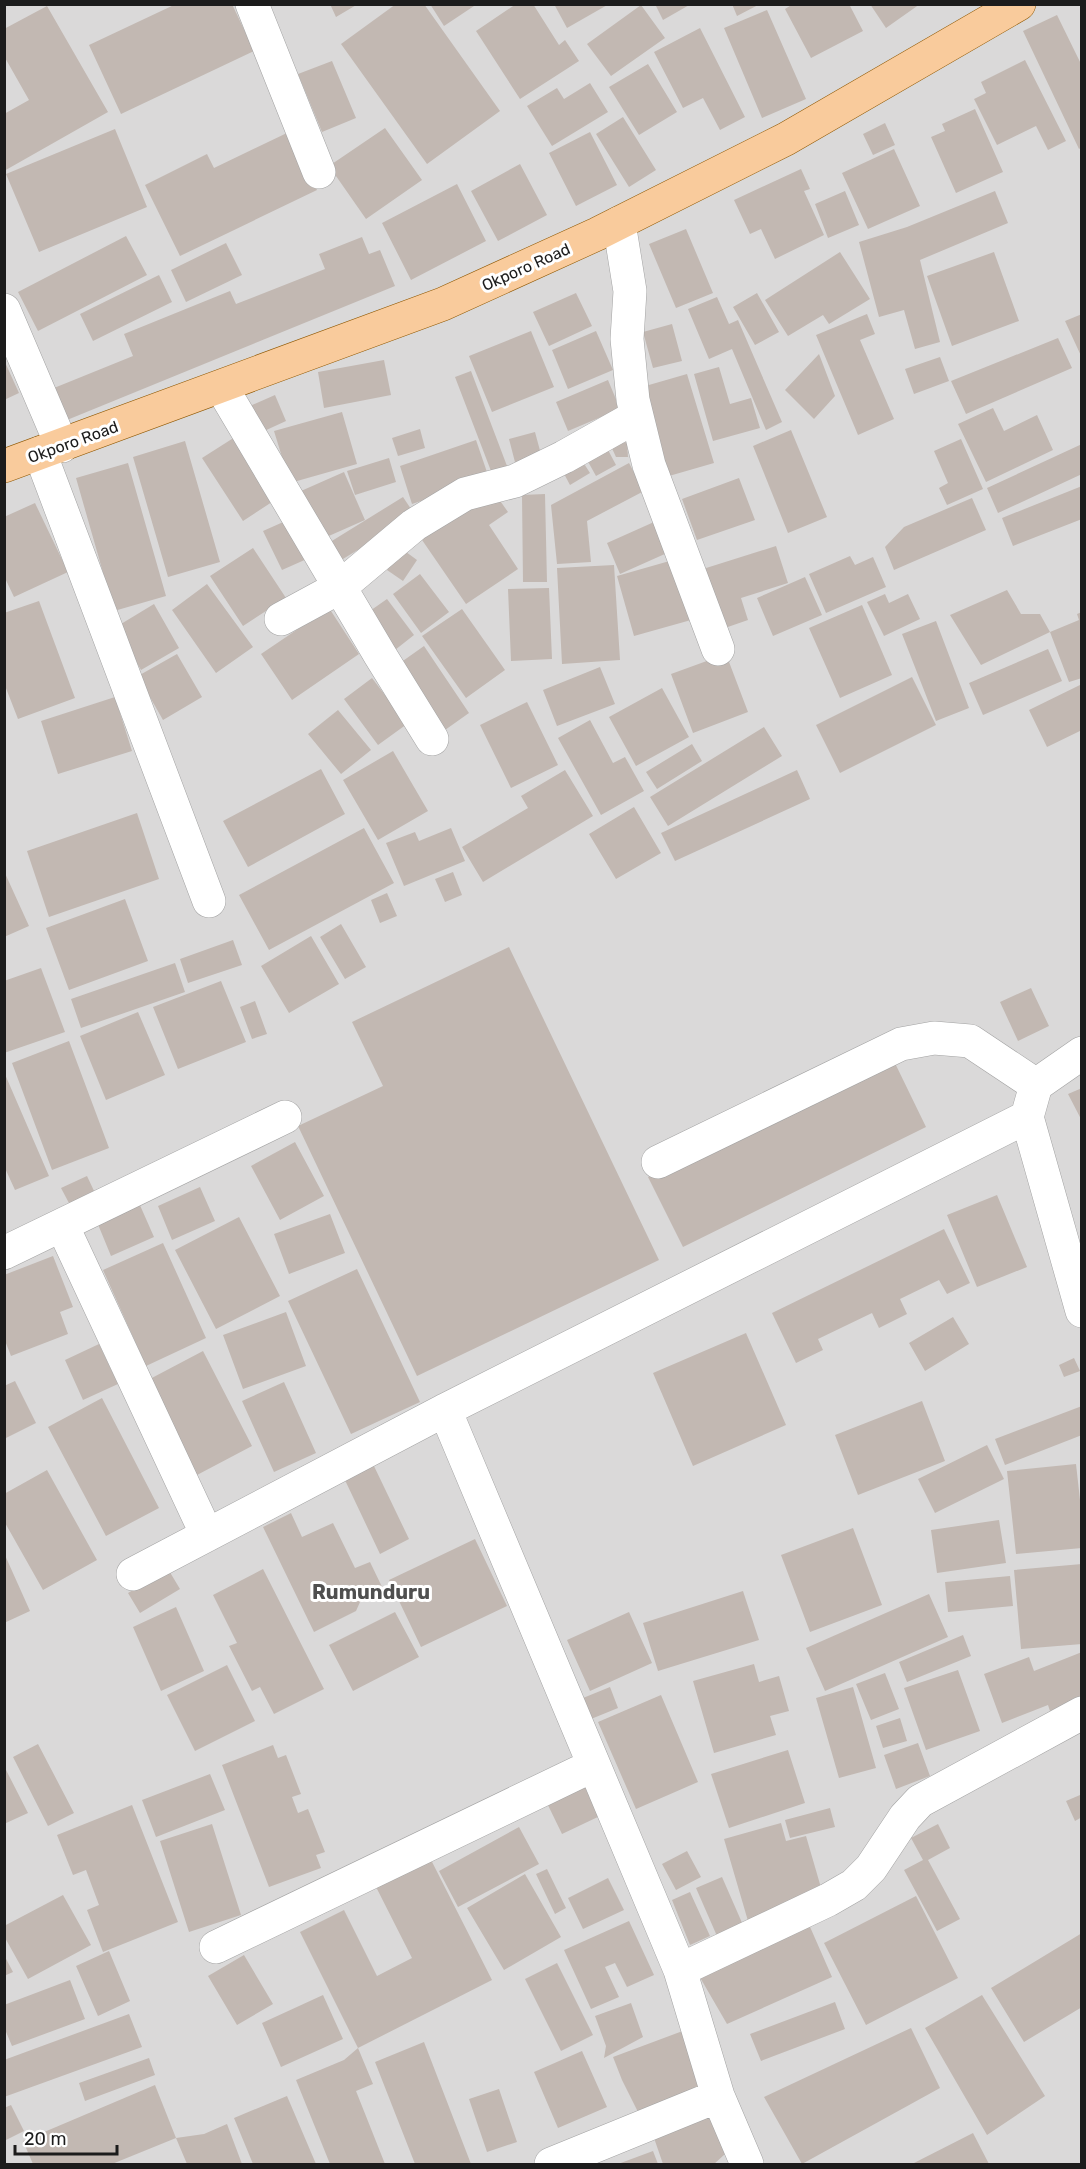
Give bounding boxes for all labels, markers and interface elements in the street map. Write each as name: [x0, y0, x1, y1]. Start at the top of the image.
street label: Okporo Road: [479, 239, 573, 295]
street label: Okporo Road: [25, 417, 121, 467]
district label: Rumunduru: [312, 1580, 430, 1604]
scale bar: [15, 2118, 117, 2156]
text: 20 m: [24, 2128, 66, 2150]

